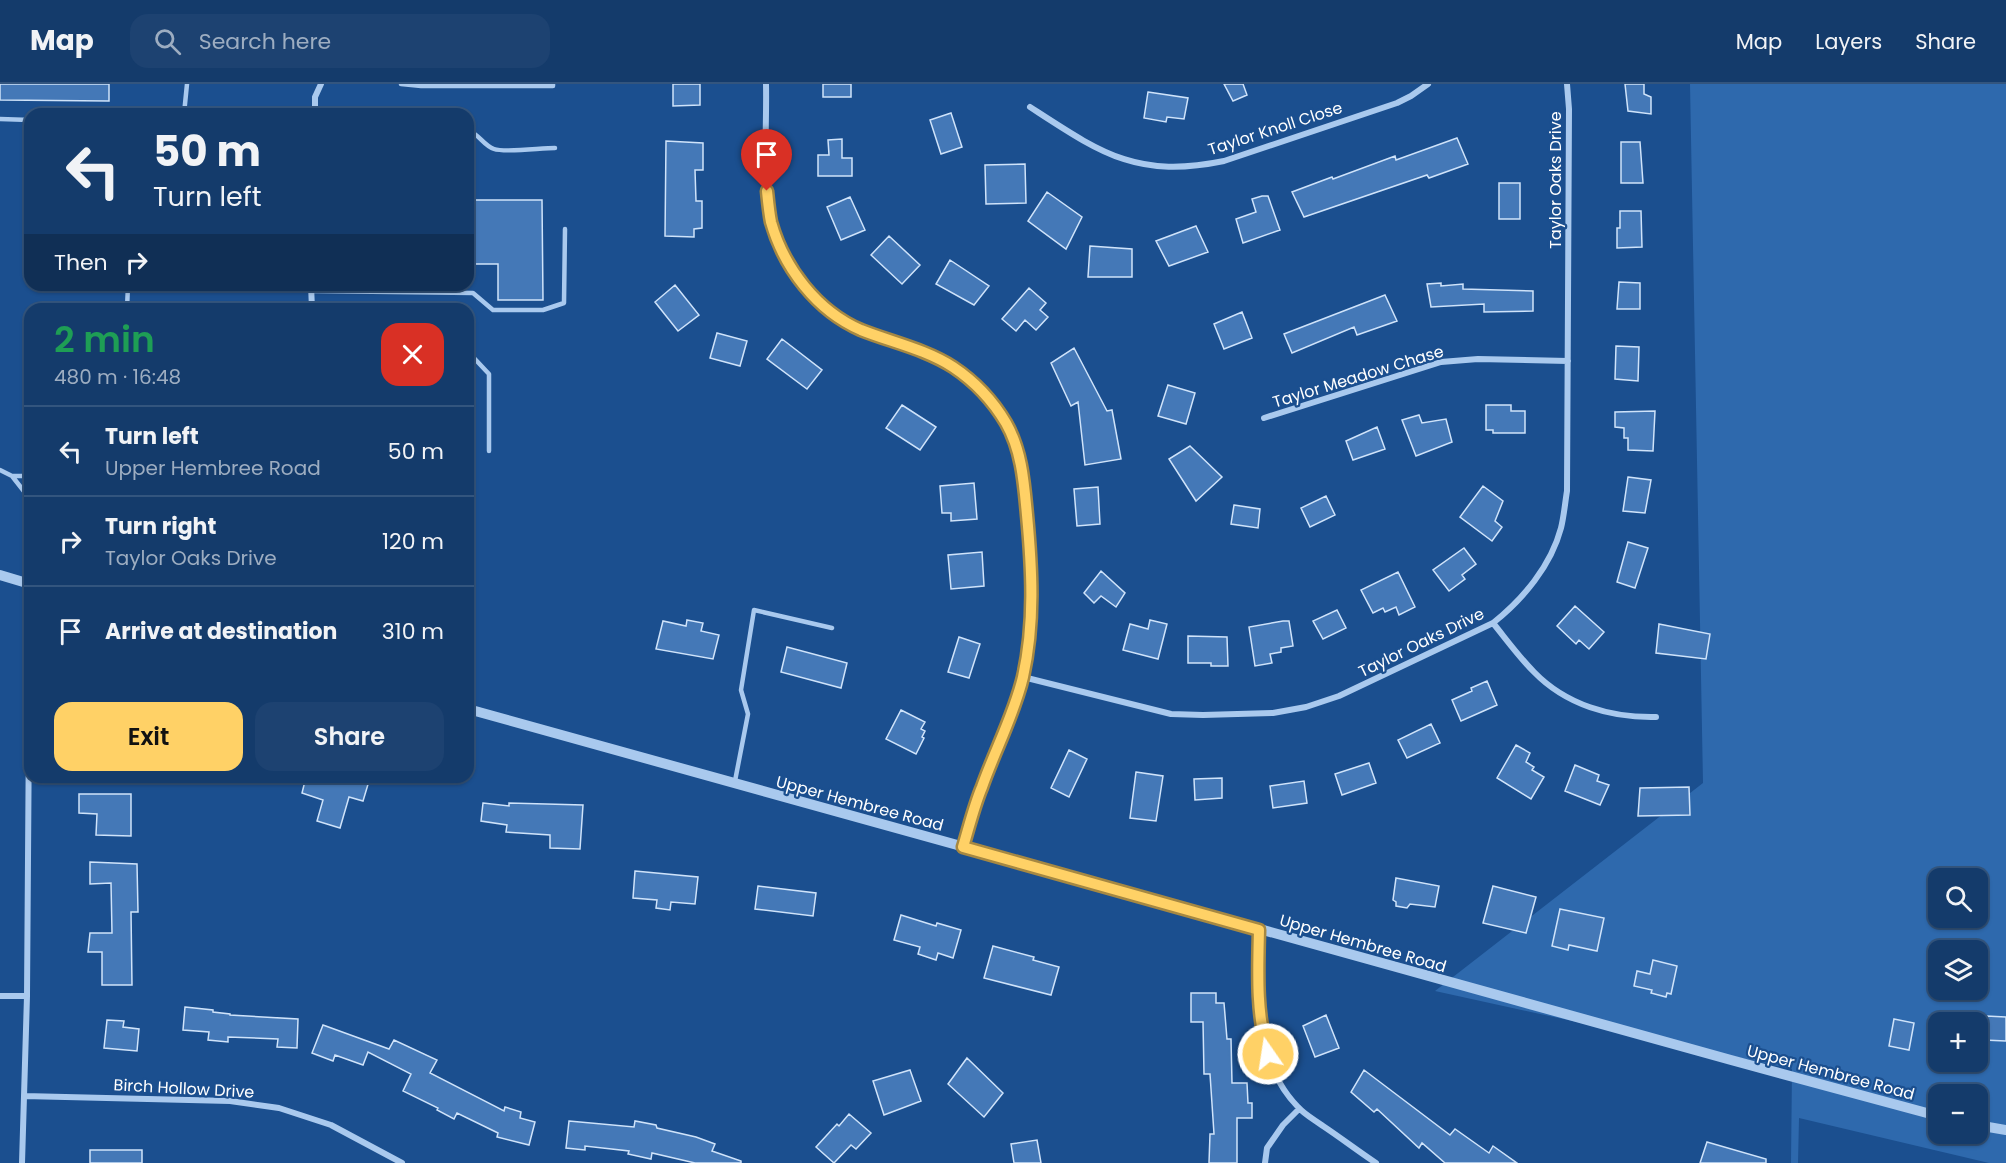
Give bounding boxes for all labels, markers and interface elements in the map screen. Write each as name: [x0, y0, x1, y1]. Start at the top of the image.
search box: [130, 14, 550, 68]
text: Map: [30, 21, 94, 60]
icon: search: [151, 25, 184, 58]
text: Search here: [199, 26, 331, 57]
text: Map: [1736, 27, 1782, 56]
text: Layers: [1815, 27, 1882, 56]
text: Share: [1915, 27, 1976, 56]
street label: Taylor Knoll Close: [1205, 96, 1345, 161]
street label: Taylor Oaks Drive: [1544, 111, 1567, 249]
text: 50 m: [153, 122, 261, 181]
pin: [741, 129, 792, 191]
icon: left: [54, 132, 132, 210]
icon: arrive: [750, 138, 783, 171]
text: Turn left: [153, 178, 262, 215]
icon: right: [120, 246, 153, 279]
text: Then: [54, 247, 108, 278]
text: 2 min: [54, 314, 155, 365]
button: close: [381, 323, 444, 386]
street label: Taylor Meadow Chase: [1270, 340, 1446, 413]
text: 480 m · 16:48: [54, 363, 181, 391]
text: Turn left: [105, 421, 199, 452]
icon: left: [54, 435, 87, 468]
text: 50 m: [388, 436, 444, 467]
text: Upper Hembree Road: [105, 454, 321, 482]
text: Turn right: [105, 511, 216, 542]
icon: right: [54, 525, 87, 558]
text: 120 m: [382, 526, 444, 557]
text: Taylor Oaks Drive: [105, 544, 277, 572]
street label: Taylor Oaks Drive: [1354, 602, 1488, 683]
icon: arrive: [54, 615, 87, 648]
text: Arrive at destination: [105, 616, 337, 647]
text: 310 m: [382, 616, 444, 647]
button: Exit: [54, 702, 243, 771]
button: Share: [255, 702, 444, 771]
street label: Upper Hembree Road: [774, 770, 946, 837]
map controls: [1928, 868, 1988, 1144]
button: search: [1928, 868, 1988, 928]
street label: Upper Hembree Road: [1277, 909, 1449, 978]
button: layers: [1928, 940, 1988, 1000]
button: +: [1928, 1012, 1988, 1072]
position arrow: [1236, 1022, 1300, 1086]
street label: Upper Hembree Road: [1745, 1039, 1917, 1106]
street label: Birch Hollow Drive: [113, 1073, 255, 1104]
button: −: [1928, 1084, 1988, 1144]

